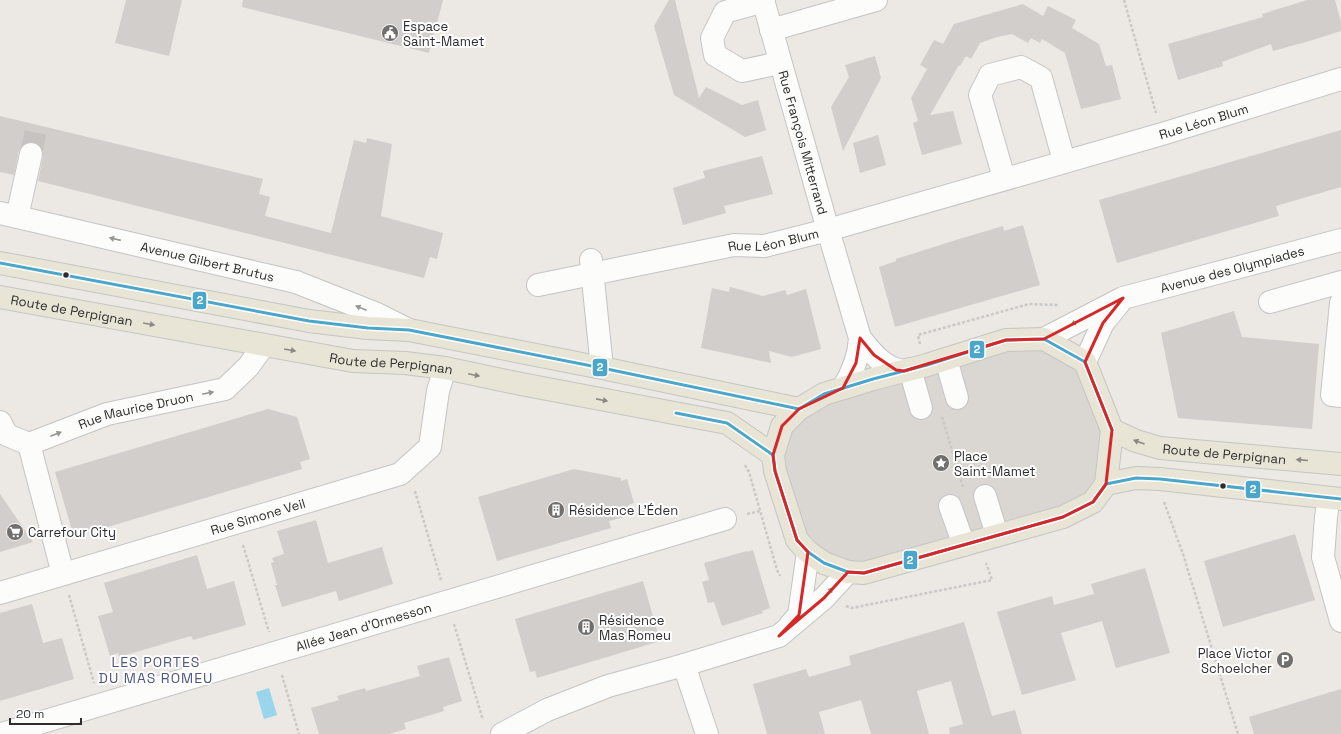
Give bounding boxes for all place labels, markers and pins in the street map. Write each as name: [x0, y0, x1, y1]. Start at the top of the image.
place label: Espace Saint-Mamet: [403, 18, 484, 50]
public building icon: Espace Saint-Mamet: [380, 23, 400, 43]
unlabelled marker: [61, 270, 71, 280]
place label: Place Saint-Mamet: [954, 448, 1035, 480]
place icon: Place Saint-Mamet: [931, 453, 951, 473]
unlabelled marker: [1218, 481, 1228, 491]
building icon: Résidence L'Éden: [546, 500, 566, 520]
place label: Résidence L'Éden: [569, 502, 678, 519]
supermarket icon: Carrefour City: [5, 522, 25, 542]
place label: Carrefour City: [28, 524, 116, 541]
place label: Résidence Mas Romeu: [599, 612, 671, 644]
building icon: Résidence Mas Romeu: [576, 617, 596, 637]
place label: Place Victor Schoelcher: [1198, 645, 1272, 677]
parking icon: Place Victor Schoelcher: [1275, 650, 1295, 670]

